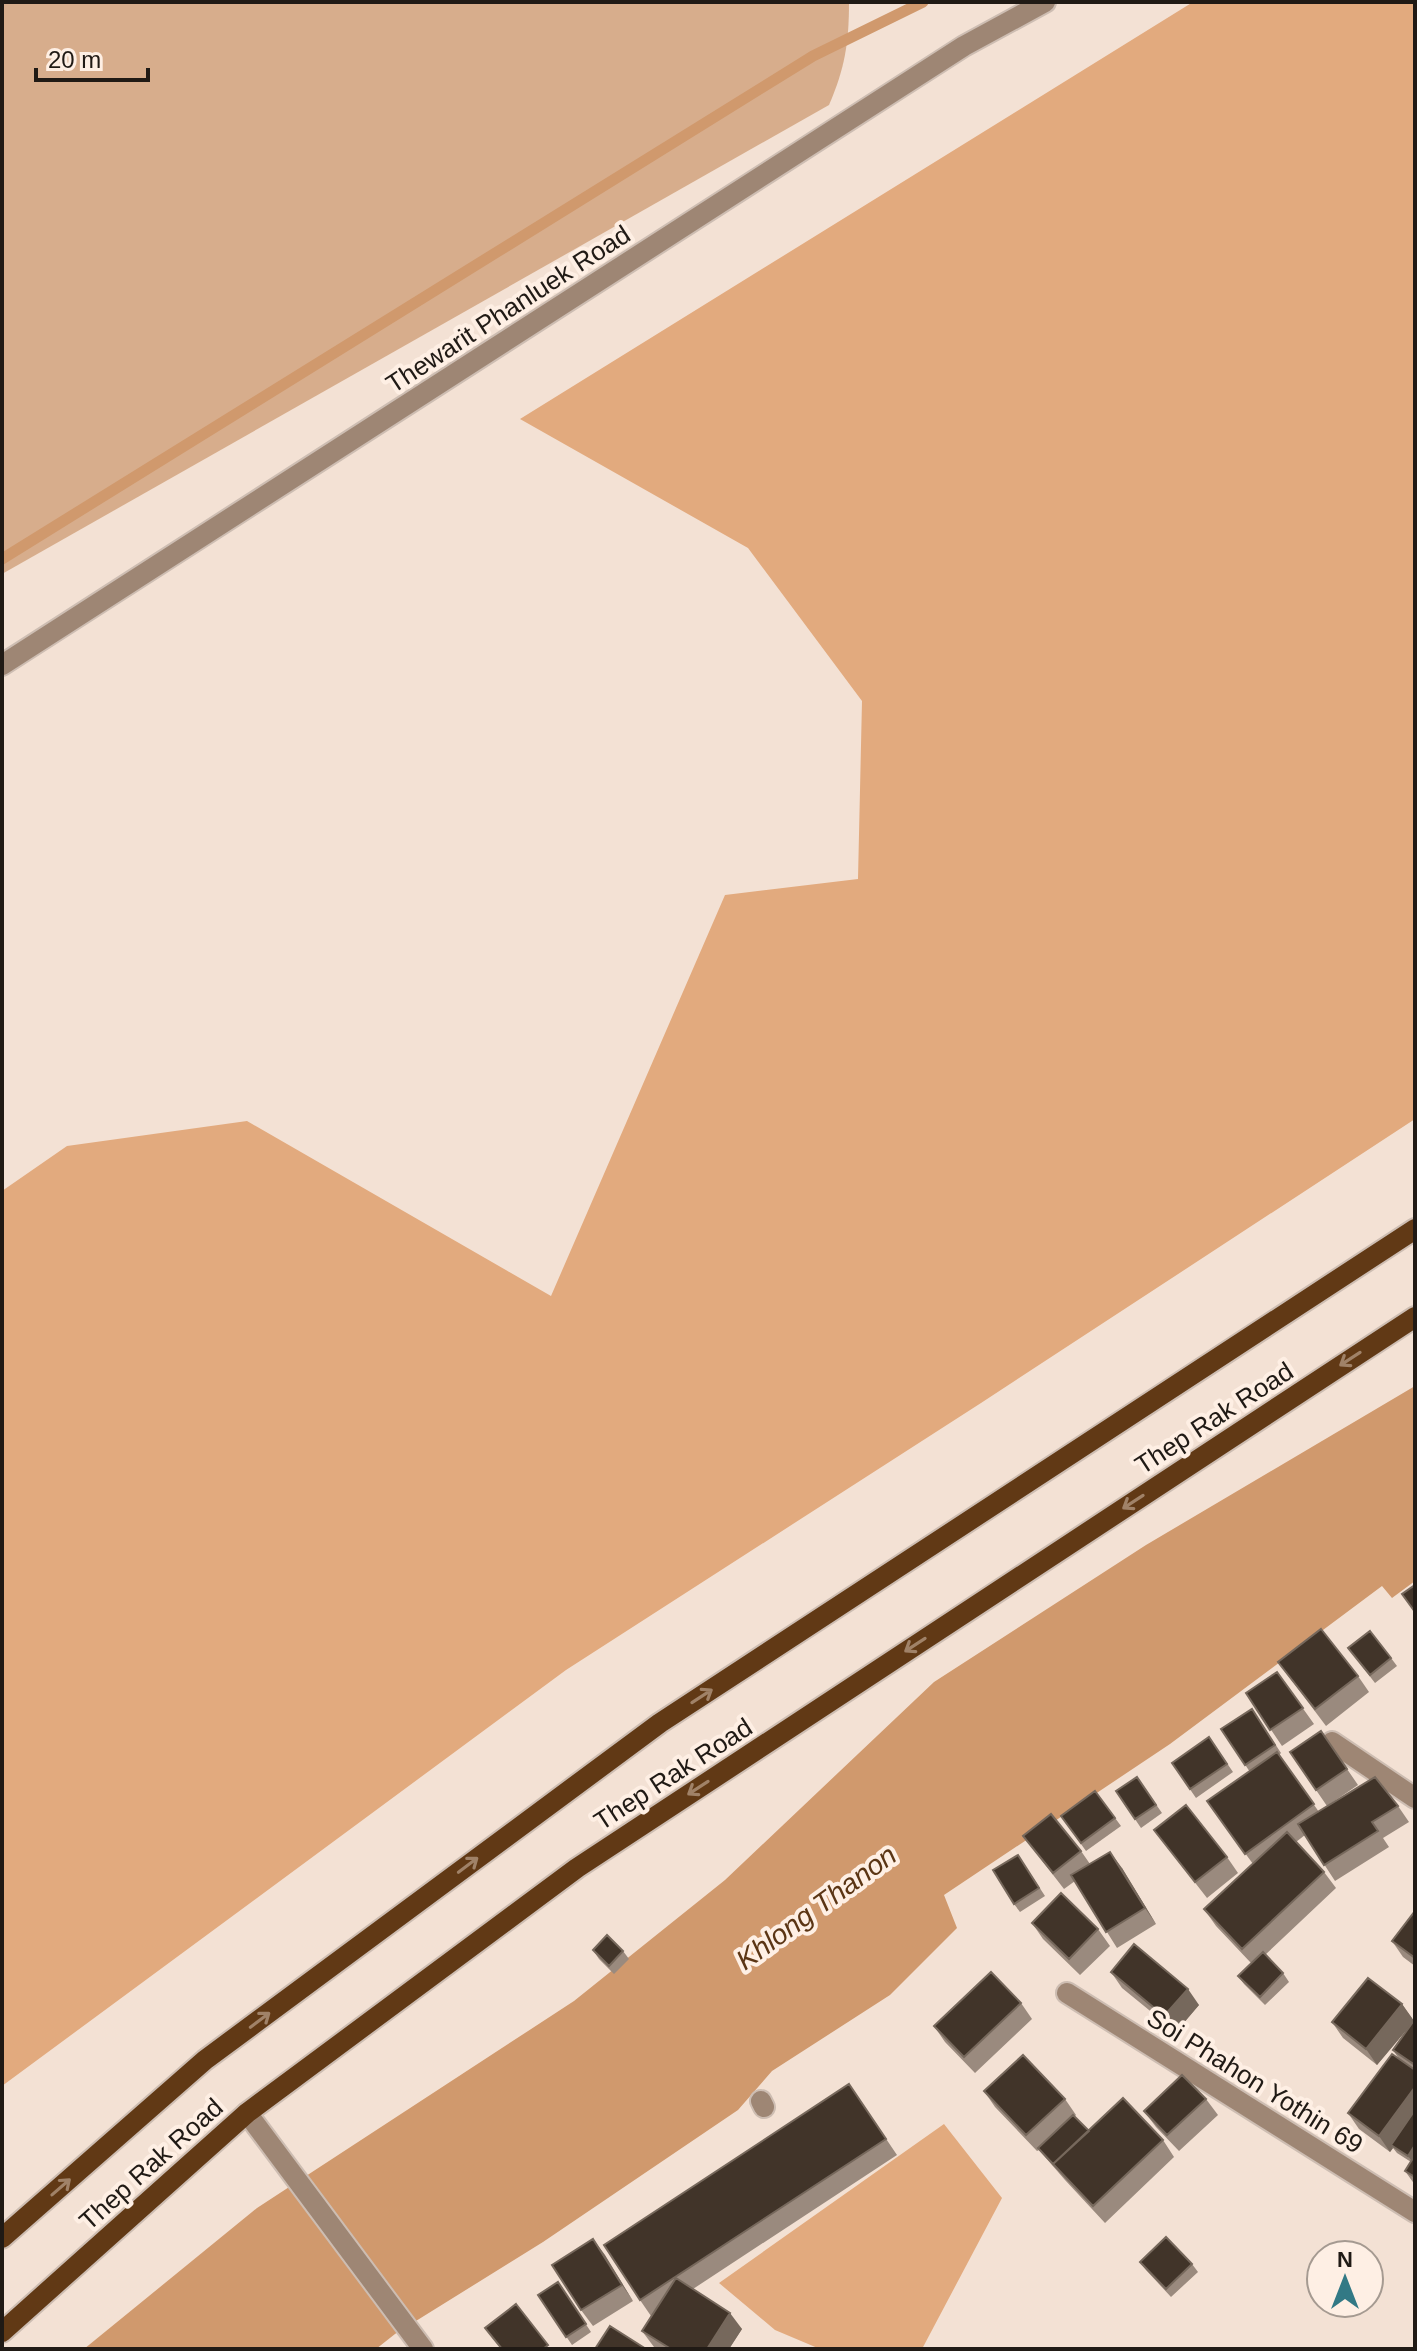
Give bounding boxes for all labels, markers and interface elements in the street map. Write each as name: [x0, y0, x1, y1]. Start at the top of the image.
scale bar: [36, 32, 148, 82]
text: 20 m: [48, 46, 101, 73]
street label: Thewarit Phanluek Road: [380, 219, 636, 399]
one-way arrow: [1339, 1352, 1362, 1368]
street label: Thep Rak Road: [1129, 1356, 1299, 1480]
one-way arrow: [1122, 1494, 1144, 1511]
one-way arrow: [905, 1637, 927, 1654]
one-way arrow: [690, 1688, 712, 1704]
street label: Thep Rak Road: [588, 1712, 758, 1836]
one-way arrow: [688, 1780, 710, 1797]
water label: Khlong Thanon: [730, 1839, 902, 1976]
one-way arrow: [457, 1857, 479, 1873]
street label: Soi Phahon Yothin 69: [1142, 2002, 1368, 2160]
one-way arrow: [248, 2012, 270, 2028]
street label: Thep Rak Road: [73, 2092, 229, 2236]
one-way arrow: [50, 2178, 70, 2196]
north arrow: [1305, 2239, 1385, 2319]
text: N: [1337, 2247, 1353, 2272]

